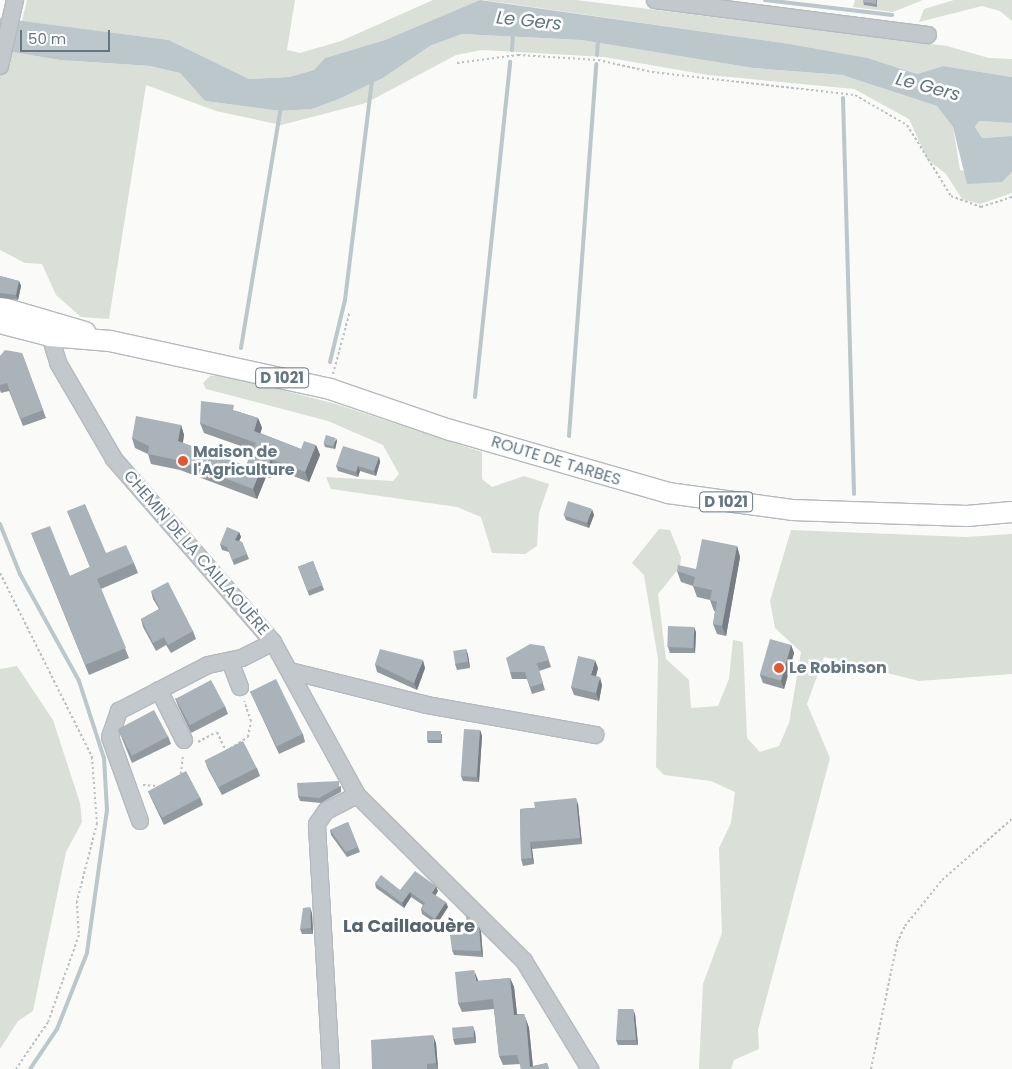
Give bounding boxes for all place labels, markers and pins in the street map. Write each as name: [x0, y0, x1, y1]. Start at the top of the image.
place label: Maison de l'Agriculture: [193, 442, 295, 480]
marker: Maison de l'Agriculture: [177, 455, 189, 467]
place label: Le Robinson: [789, 658, 887, 678]
marker: Le Robinson: [773, 662, 785, 674]

